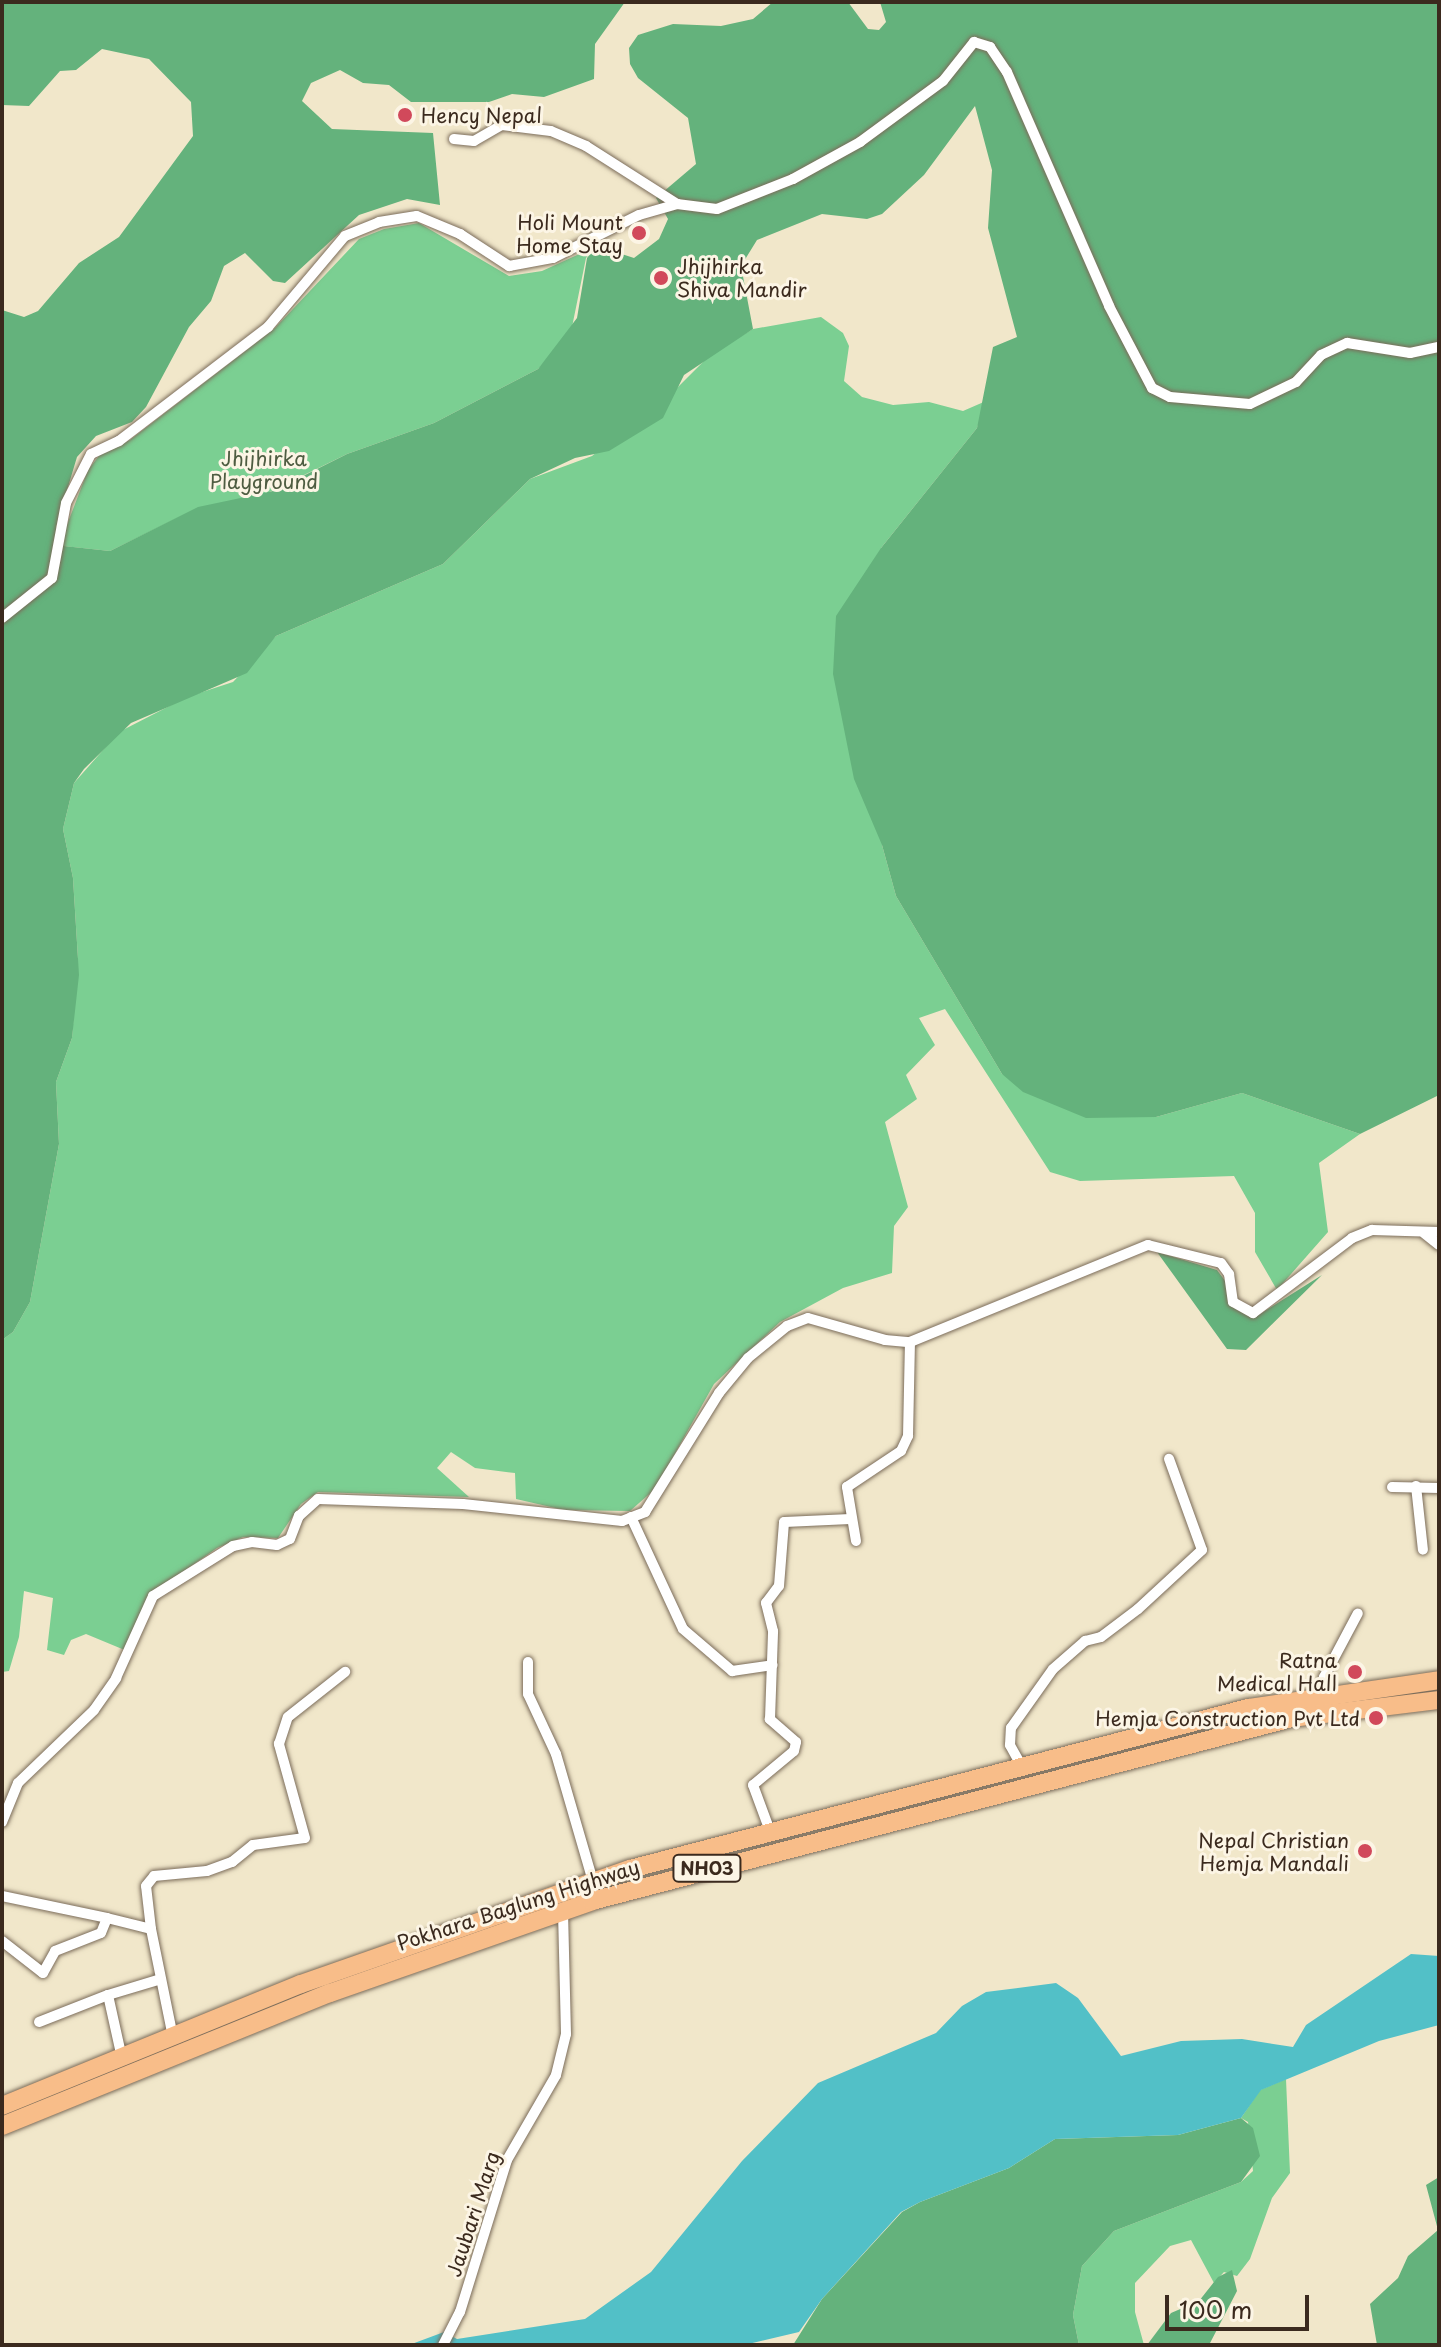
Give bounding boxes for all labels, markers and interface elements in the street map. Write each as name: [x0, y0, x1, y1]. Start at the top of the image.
place label: Hency Nepal: [421, 103, 544, 127]
marker: Hency Nepal: [396, 106, 414, 124]
place label: Holi Mount Home Stay: [516, 210, 623, 257]
marker: Holi Mount Home Stay: [630, 224, 648, 242]
place label: Jhijhirka Shiva Mandir: [677, 254, 806, 301]
marker: Jhijhirka Shiva Mandir: [652, 269, 670, 287]
park label: Jhijhirka Playground: [210, 447, 318, 494]
place label: Ratna Medical Hall: [1216, 1648, 1337, 1695]
marker: Ratna Medical Hall: [1344, 1661, 1366, 1683]
place label: Hemja Construction Pvt Ltd: [1092, 1706, 1360, 1730]
marker: Hemja Construction Pvt Ltd: [1367, 1709, 1385, 1727]
place label: Nepal Christian Hemja Mandali: [1199, 1828, 1349, 1875]
marker: Nepal Christian Hemja Mandali: [1356, 1842, 1374, 1860]
street label: Pokhara Baglung Highway: [393, 1854, 643, 1956]
road number: NH03: [671, 1854, 743, 1882]
street label: Jaubari Marg: [441, 2148, 505, 2280]
scale bar: [1169, 2279, 1313, 2329]
text: 100 m: [1179, 2291, 1252, 2327]

